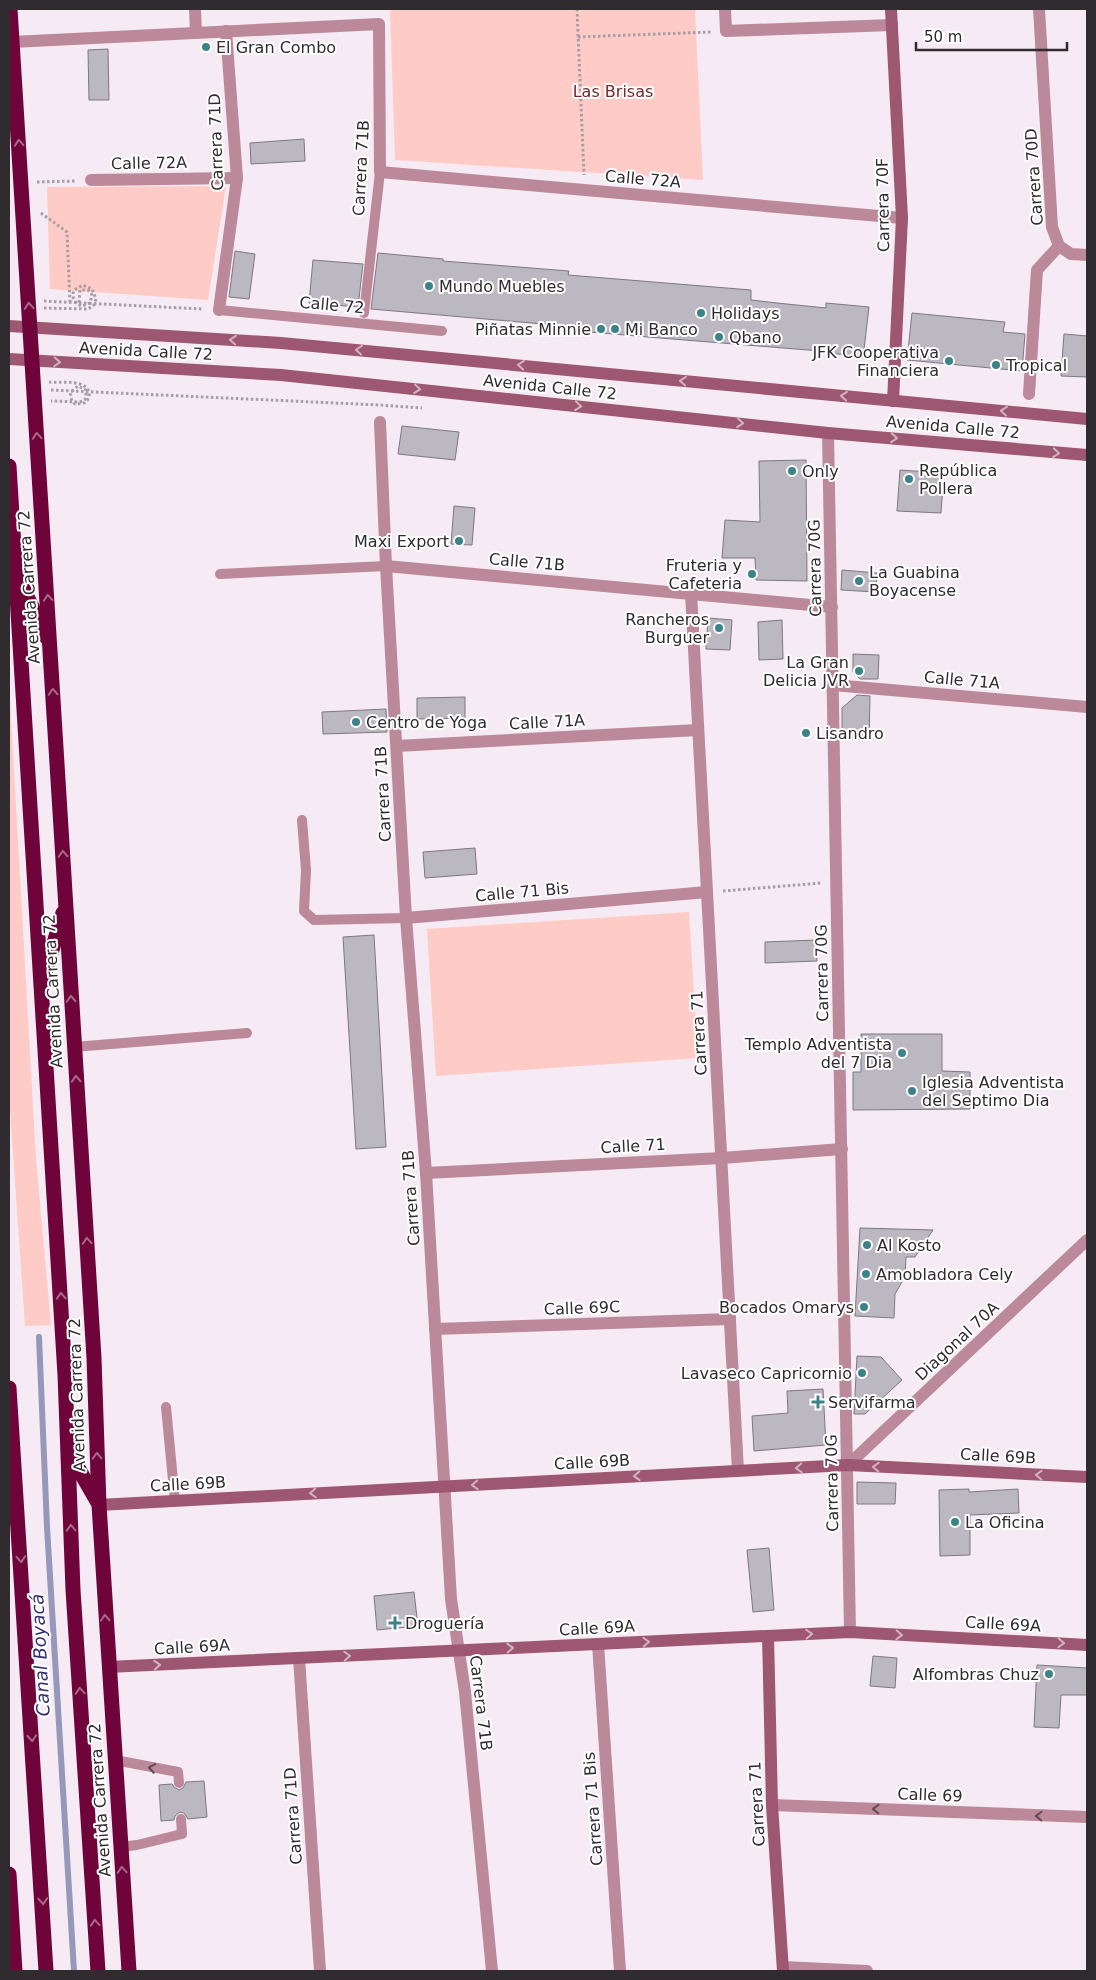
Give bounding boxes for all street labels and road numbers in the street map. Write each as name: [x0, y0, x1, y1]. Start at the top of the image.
street label: Carrera 71D: [205, 93, 227, 191]
street label: Carrera 71B: [349, 119, 373, 217]
street label: Carrera 70D: [1021, 128, 1047, 226]
street label: Calle 72A: [111, 153, 187, 173]
street label: Carrera 70F: [873, 158, 893, 252]
street label: Calle 72A: [604, 166, 682, 192]
street label: Calle 72: [299, 293, 365, 317]
street label: Avenida Calle 72: [79, 338, 213, 364]
street label: Avenida Calle 72: [482, 371, 618, 403]
street label: Avenida Calle 72: [885, 412, 1021, 442]
street label: Avenida Carrera 72: [14, 509, 44, 665]
street label: Carrera 70G: [805, 519, 825, 617]
street label: Calle 71B: [488, 549, 566, 575]
street label: Calle 71A: [923, 667, 1001, 693]
street label: Calle 71A: [509, 711, 586, 733]
street label: Carrera 71B: [371, 745, 395, 843]
street label: Calle 71 Bis: [474, 878, 570, 906]
street label: Avenida Carrera 72: [39, 914, 67, 1068]
street label: Carrera 70G: [812, 924, 832, 1022]
street label: Carrera 71: [687, 990, 711, 1076]
street label: Calle 71: [600, 1135, 666, 1157]
street label: Carrera 71B: [398, 1149, 424, 1247]
street label: Calle 69C: [544, 1297, 620, 1319]
street label: Diagonal 70A: [911, 1297, 1003, 1385]
street label: Avenida Carrera 72: [65, 1318, 89, 1472]
street label: Carrera 70G: [822, 1434, 842, 1532]
street label: Calle 69B: [959, 1445, 1037, 1467]
street label: Calle 69B: [553, 1451, 631, 1473]
street label: Calle 69B: [149, 1473, 227, 1495]
street label: Calle 69A: [965, 1613, 1042, 1635]
street label: Calle 69A: [559, 1617, 636, 1639]
street label: Calle 69A: [154, 1636, 231, 1658]
street label: Carrera 71B: [466, 1654, 496, 1752]
street label: Avenida Carrera 72: [85, 1722, 115, 1878]
street label: Carrera 71 Bis: [580, 1751, 606, 1867]
street label: Carrera 71: [745, 1761, 769, 1847]
street label: Carrera 71D: [280, 1767, 306, 1865]
street label: Calle 69: [897, 1784, 963, 1806]

